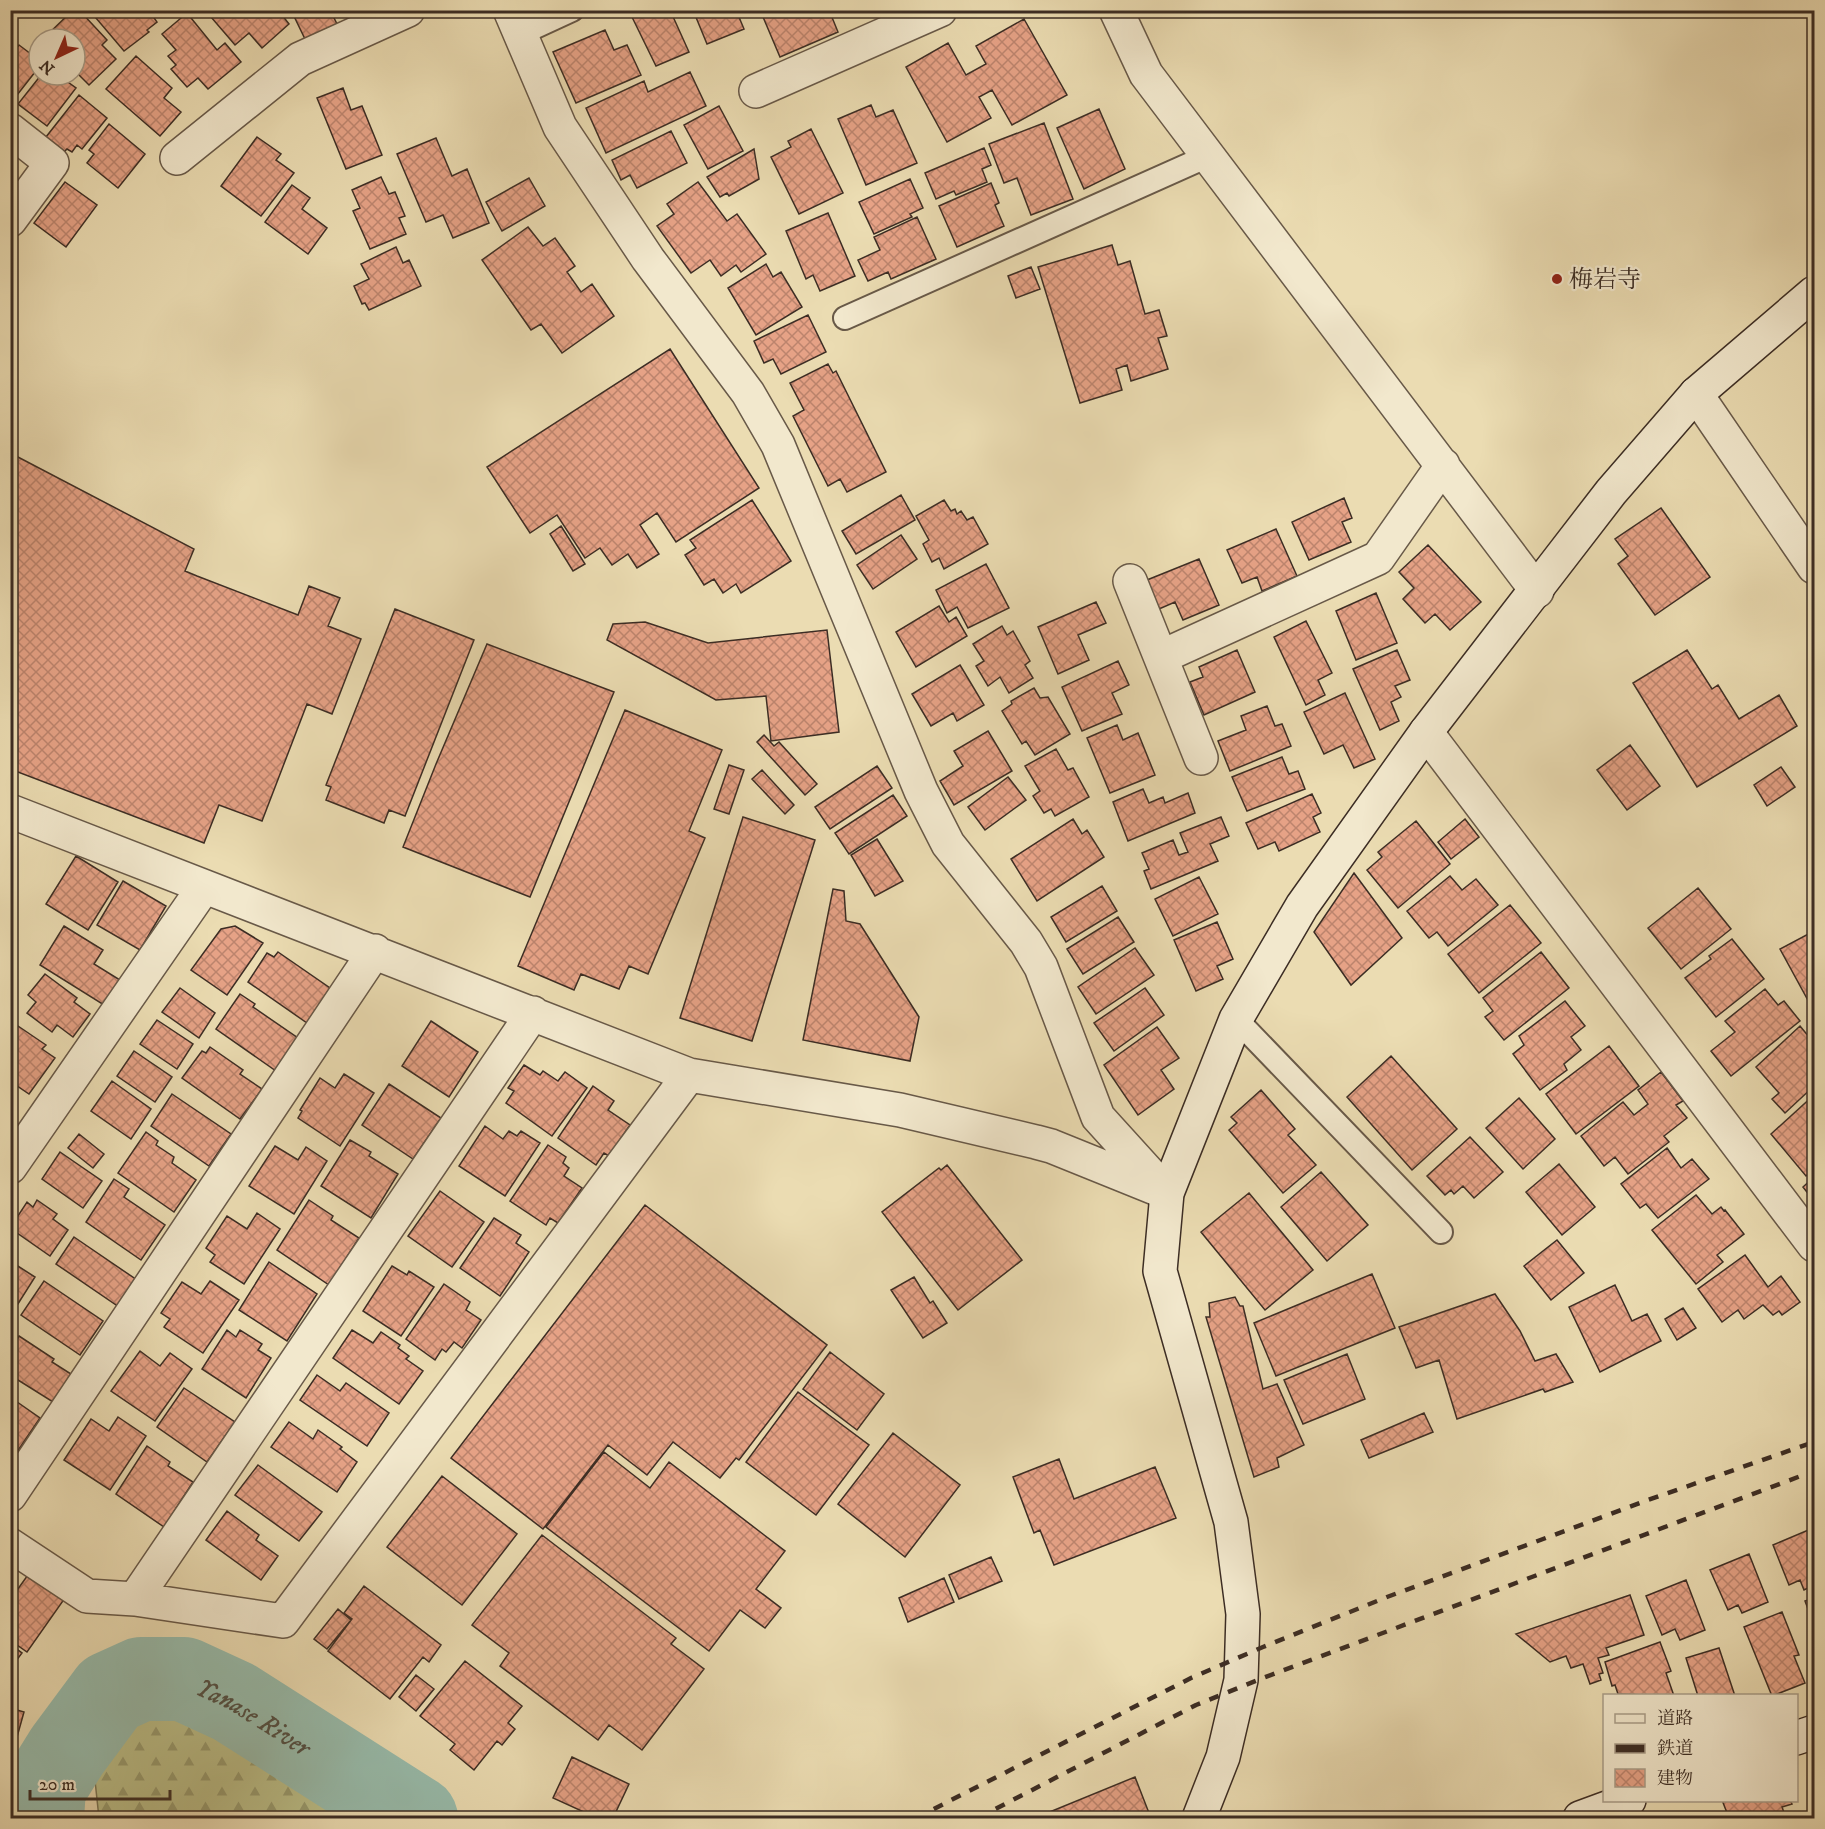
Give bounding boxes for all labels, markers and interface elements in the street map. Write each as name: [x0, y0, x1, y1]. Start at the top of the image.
north arrow: [27, 27, 87, 87]
text: N: [36, 55, 59, 79]
place label: 梅岩寺: [1569, 265, 1641, 295]
marker: 梅岩寺: [1550, 272, 1564, 286]
water label: Yanase River: [190, 1672, 318, 1765]
legend: [1603, 1694, 1798, 1802]
text: 道路: [1657, 1708, 1693, 1730]
text: 鉄道: [1657, 1738, 1693, 1760]
scale bar: [30, 1763, 170, 1801]
text: 建物: [1657, 1768, 1693, 1790]
text: 20 m: [39, 1774, 75, 1796]

